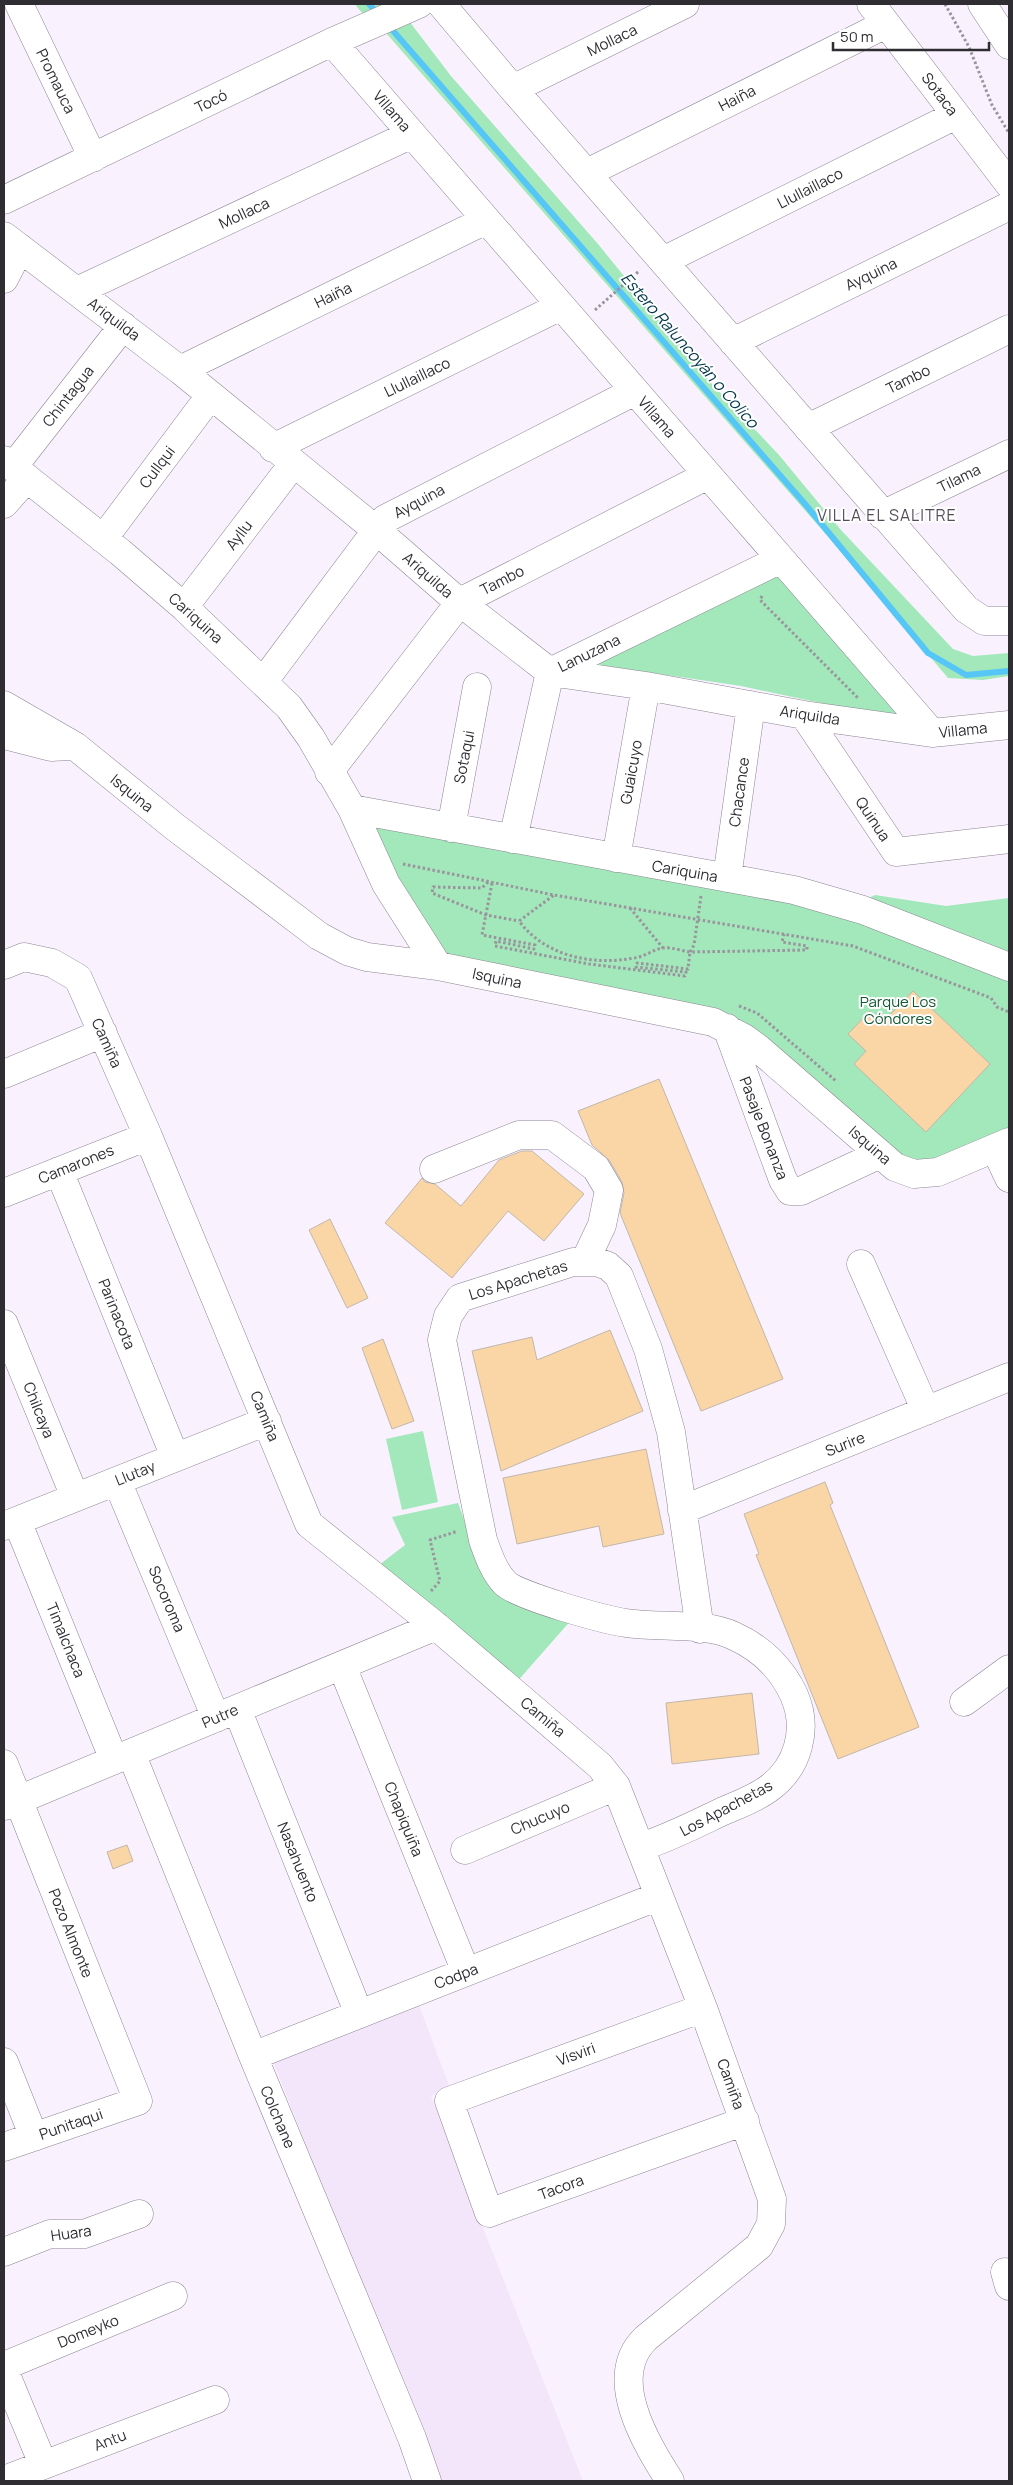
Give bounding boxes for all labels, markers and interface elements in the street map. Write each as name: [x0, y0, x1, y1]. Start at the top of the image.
street label: Mollaca: [583, 19, 641, 61]
scale bar: [833, 20, 989, 52]
text: 50 m: [840, 26, 874, 47]
street label: Promauca: [31, 45, 81, 117]
street label: Sotaca: [917, 68, 963, 120]
street label: Haiña: [715, 80, 759, 116]
street label: Tocó: [191, 84, 231, 118]
street label: Villama: [368, 86, 416, 136]
street label: Llullaillaco: [774, 162, 847, 214]
street label: Mollaca: [215, 192, 273, 234]
street label: Ayquina: [842, 252, 900, 296]
water label: Estero Raluncoyán o Colico: [616, 268, 765, 434]
street label: Haiña: [311, 277, 355, 313]
street label: Ariquilda: [84, 292, 144, 346]
street label: Llullaillaco: [380, 352, 454, 402]
street label: Tambo: [882, 359, 934, 399]
street label: Chintagua: [37, 361, 99, 431]
street label: Villama: [633, 392, 681, 442]
street label: Cullqui: [134, 442, 180, 492]
street label: Tilama: [934, 459, 984, 497]
street label: Ayquina: [390, 479, 448, 523]
district label: VILLA EL SALITRE: [817, 504, 957, 526]
street label: Ayllu: [221, 516, 257, 554]
street label: Ariquilda: [398, 547, 458, 603]
street label: Tambo: [476, 560, 528, 600]
street label: Cariquina: [164, 588, 228, 648]
street label: Lanuzana: [554, 629, 624, 677]
street label: Ariquilda: [779, 700, 841, 730]
street label: Villama: [938, 717, 988, 743]
street label: Sotaqui: [449, 729, 479, 785]
street label: Guaicuyo: [615, 738, 647, 806]
street label: Chacance: [724, 756, 754, 828]
street label: Isquina: [106, 769, 158, 817]
street label: Quinua: [850, 793, 896, 845]
street label: Cariquina: [650, 855, 720, 887]
street label: Isquina: [470, 963, 524, 993]
park label: Parque Los Cóndores: [860, 991, 936, 1029]
street label: Camiña: [87, 1015, 127, 1071]
street label: Pasaje Bonanza: [735, 1073, 793, 1183]
street label: Isquina: [844, 1121, 896, 1169]
street label: Camarones: [35, 1139, 117, 1189]
street label: Los Apachetas: [466, 1255, 570, 1305]
street label: Parinacota: [93, 1276, 141, 1352]
street label: Chilcaya: [18, 1379, 60, 1441]
street label: Camiña: [245, 1388, 285, 1444]
street label: Surire: [822, 1426, 868, 1461]
street label: Llutay: [112, 1455, 158, 1491]
street label: Socoroma: [144, 1563, 190, 1635]
street label: Timalchaca: [41, 1599, 91, 1681]
street label: Camiña: [516, 1692, 570, 1742]
street label: Putre: [198, 1699, 242, 1733]
street label: Los Apachetas: [676, 1775, 776, 1841]
street label: Chapiquiña: [379, 1778, 429, 1860]
street label: Chucuyo: [507, 1796, 573, 1840]
street label: Nasahuento: [272, 1819, 324, 1905]
street label: Pozo Almonte: [44, 1885, 99, 1981]
street label: Codpa: [431, 1958, 481, 1994]
street label: Visviri: [554, 2037, 598, 2071]
street label: Camiña: [712, 2056, 750, 2112]
street label: Colchane: [255, 2082, 301, 2152]
street label: Punitaqui: [36, 2103, 106, 2145]
street label: Tacora: [536, 2169, 586, 2205]
street label: Huara: [49, 2220, 93, 2246]
street label: Domeyko: [54, 2309, 122, 2353]
street label: Antu: [91, 2424, 129, 2456]

